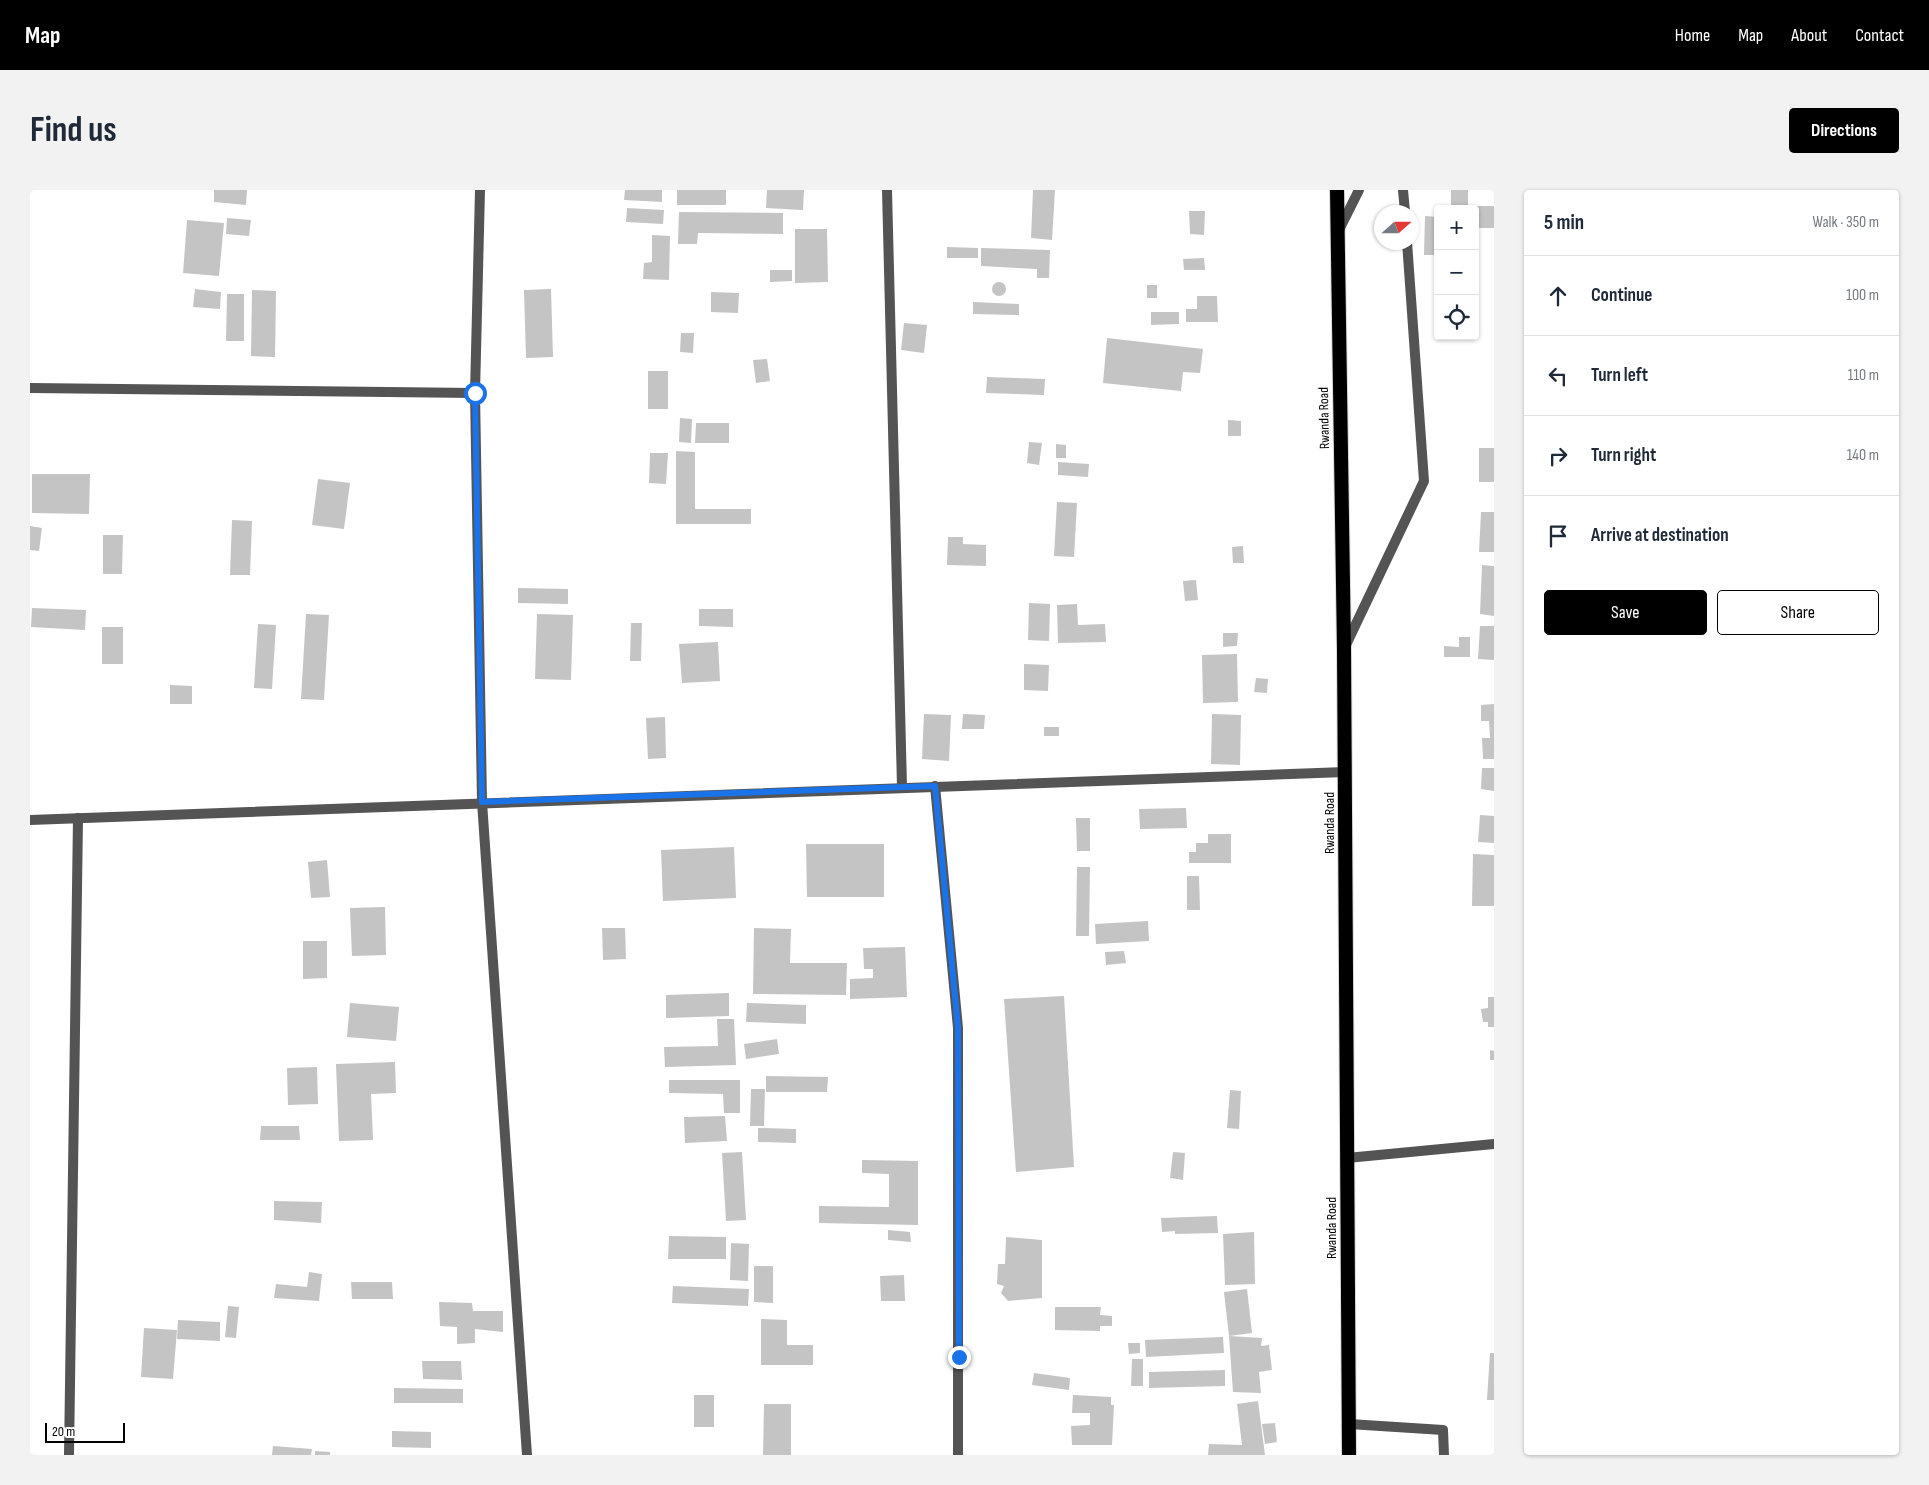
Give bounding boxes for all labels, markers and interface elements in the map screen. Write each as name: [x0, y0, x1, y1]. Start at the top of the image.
text: Map: [25, 21, 60, 50]
text: Home: [1675, 25, 1710, 46]
text: Map: [1738, 25, 1763, 46]
text: About: [1791, 25, 1827, 46]
text: Contact: [1855, 25, 1904, 46]
button: Directions: [1789, 108, 1899, 153]
text: Find us: [30, 109, 117, 152]
north arrow: [1374, 205, 1419, 250]
map controls: [1434, 205, 1479, 340]
button: +: [1434, 205, 1479, 250]
text: 5 min: [1544, 210, 1584, 235]
text: Walk · 350 m: [1812, 213, 1879, 232]
button: −: [1434, 250, 1479, 295]
icon: ahead: [1544, 282, 1572, 310]
text: Continue: [1591, 284, 1652, 307]
text: 100 m: [1846, 286, 1879, 305]
button: locate: [1434, 295, 1479, 340]
icon: left: [1544, 362, 1572, 390]
text: Turn left: [1591, 364, 1648, 387]
text: 110 m: [1848, 366, 1879, 385]
route start: [464, 382, 487, 405]
street label: Rwanda Road: [1315, 387, 1333, 449]
icon: right: [1544, 442, 1572, 470]
text: Turn right: [1591, 444, 1656, 467]
text: 140 m: [1847, 446, 1879, 465]
icon: arrive: [1544, 522, 1572, 550]
text: Arrive at destination: [1591, 524, 1729, 547]
button: Save: [1544, 590, 1707, 635]
button: Share: [1717, 590, 1879, 635]
street label: Rwanda Road: [1321, 792, 1338, 854]
street label: Rwanda Road: [1323, 1197, 1340, 1259]
route end: [948, 1346, 971, 1369]
scale bar: [45, 1420, 125, 1443]
text: 20 m: [52, 1423, 75, 1440]

